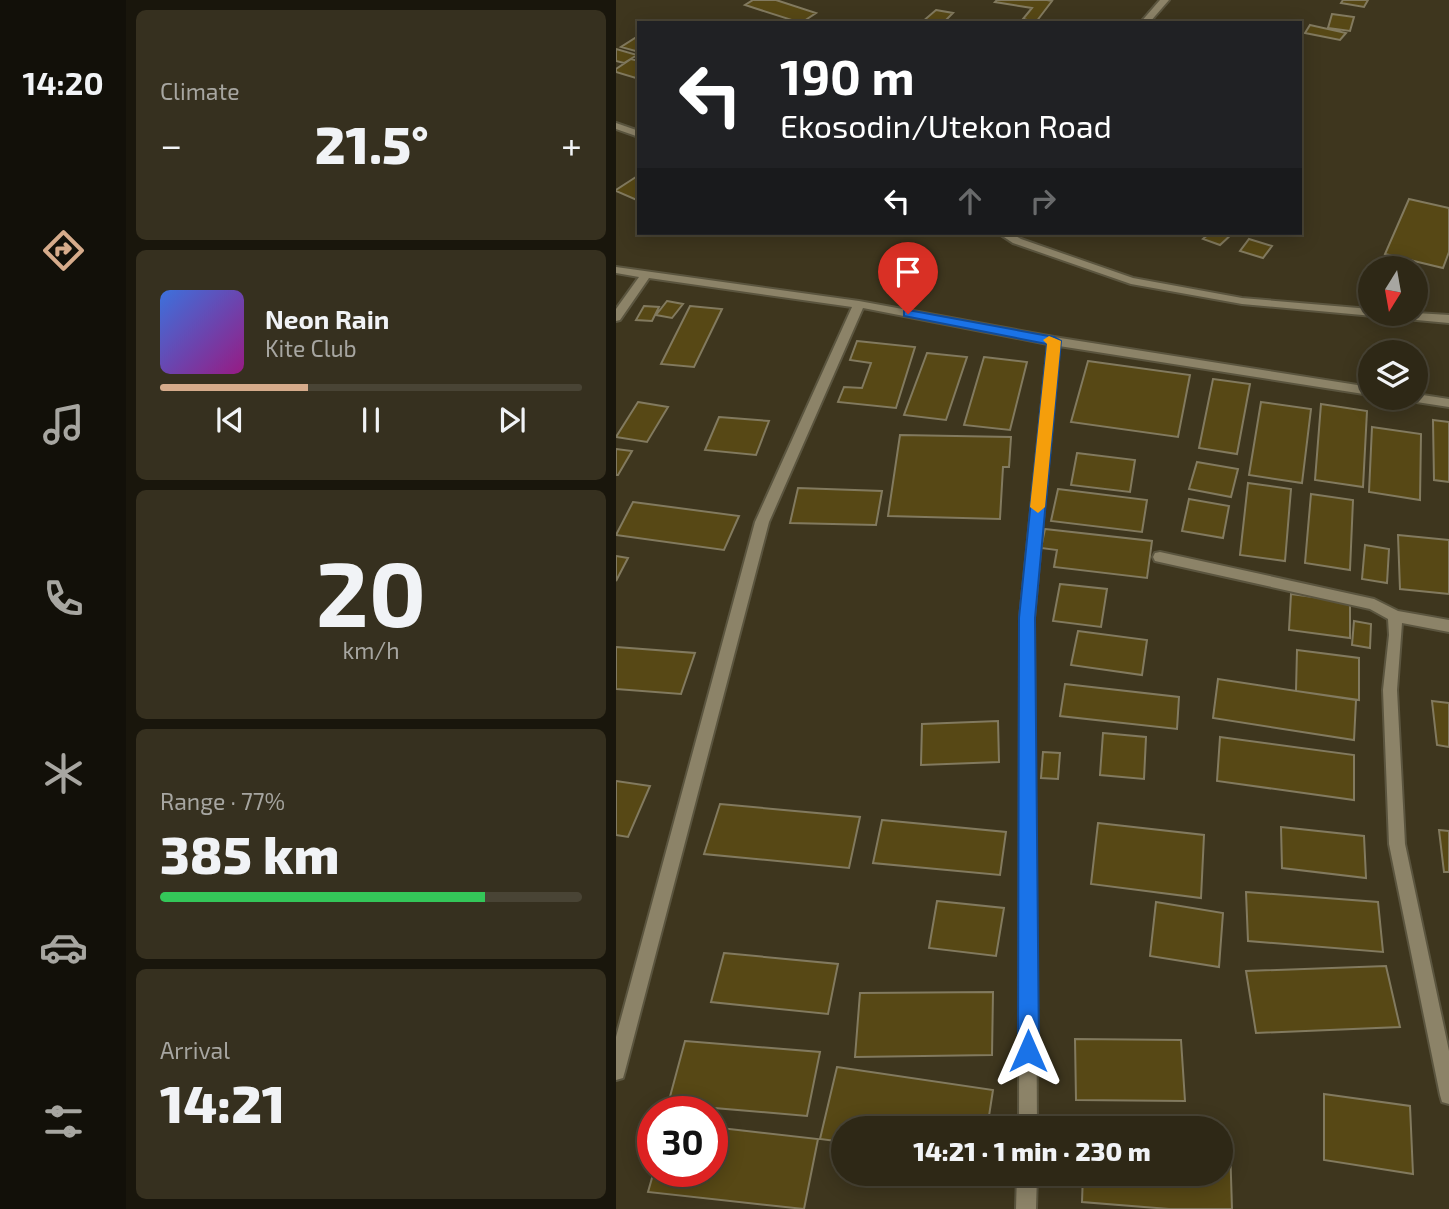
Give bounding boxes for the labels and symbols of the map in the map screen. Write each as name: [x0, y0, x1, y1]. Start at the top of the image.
pin: [878, 242, 938, 314]
north arrow: [1358, 256, 1428, 326]
position arrow: [991, 1014, 1065, 1088]
speed limit sign: 30: [637, 1096, 728, 1187]

